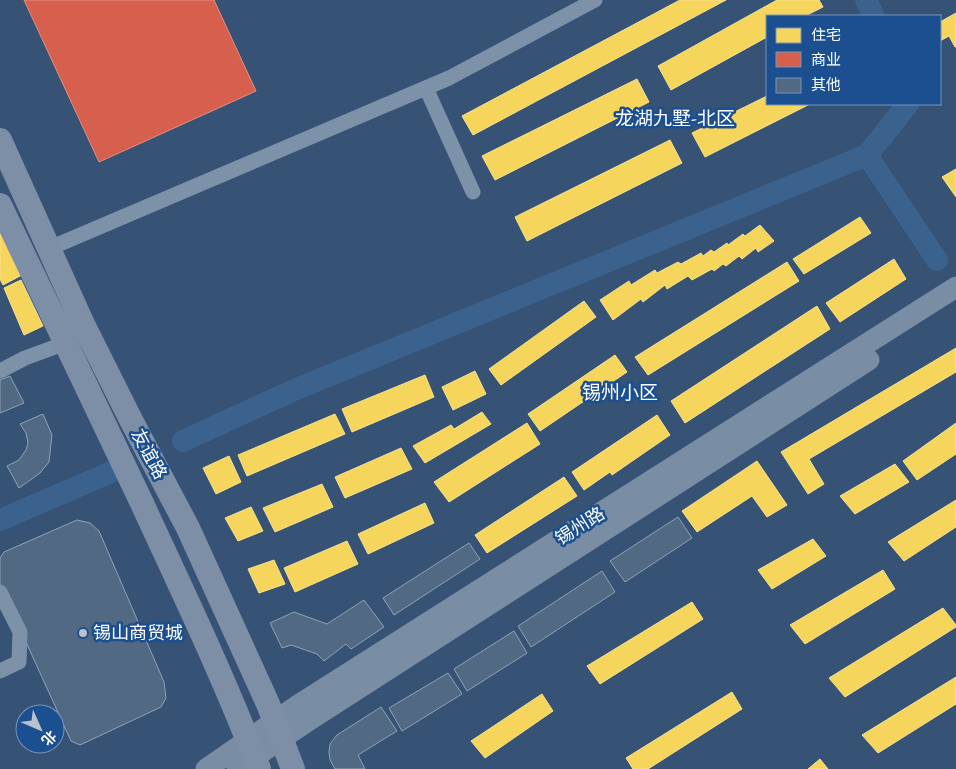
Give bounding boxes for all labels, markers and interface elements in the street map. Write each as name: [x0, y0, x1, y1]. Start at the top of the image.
legend: [766, 15, 941, 105]
text: 住宅: [811, 27, 841, 43]
text: 商业: [811, 52, 841, 68]
text: 其他: [811, 77, 841, 93]
district label: 龙湖九墅-北区: [615, 109, 735, 129]
district label: 锡州小区: [582, 383, 658, 403]
street label: 友谊路: [127, 425, 171, 483]
street label: 锡州路: [552, 503, 608, 549]
place label: 锡山商贸城: [93, 623, 183, 643]
marker: 锡山商贸城: [77, 627, 89, 639]
north arrow: [15, 704, 65, 754]
text: 北: [39, 728, 59, 748]

